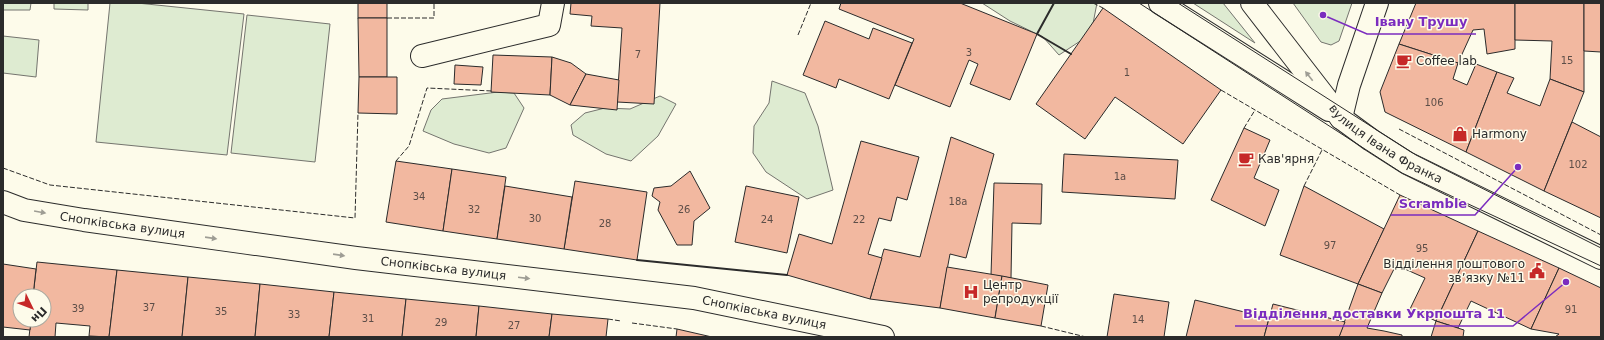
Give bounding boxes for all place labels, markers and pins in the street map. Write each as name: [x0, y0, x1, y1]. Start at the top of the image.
callout: Івану Трушу: [1367, 9, 1476, 34]
cafe icon: Coffee lab: [1395, 52, 1413, 70]
place label: Coffee lab: [1416, 54, 1477, 68]
shop icon: Harmony: [1451, 125, 1469, 143]
place label: Harmony: [1472, 127, 1527, 141]
cafe icon: Кав'ярня: [1237, 150, 1255, 168]
place label: Кав'ярня: [1258, 152, 1314, 166]
callout: Scramble: [1391, 190, 1475, 215]
place label: Відділення поштового зв’язку №11: [1383, 257, 1525, 285]
public building icon: Відділення поштового зв’язку №11: [1528, 262, 1546, 280]
place label: Центр репродукції: [983, 278, 1059, 306]
hospital icon: Центр репродукції: [962, 283, 980, 301]
callout: Відділення доставки Укрпошта 11: [1235, 301, 1513, 326]

